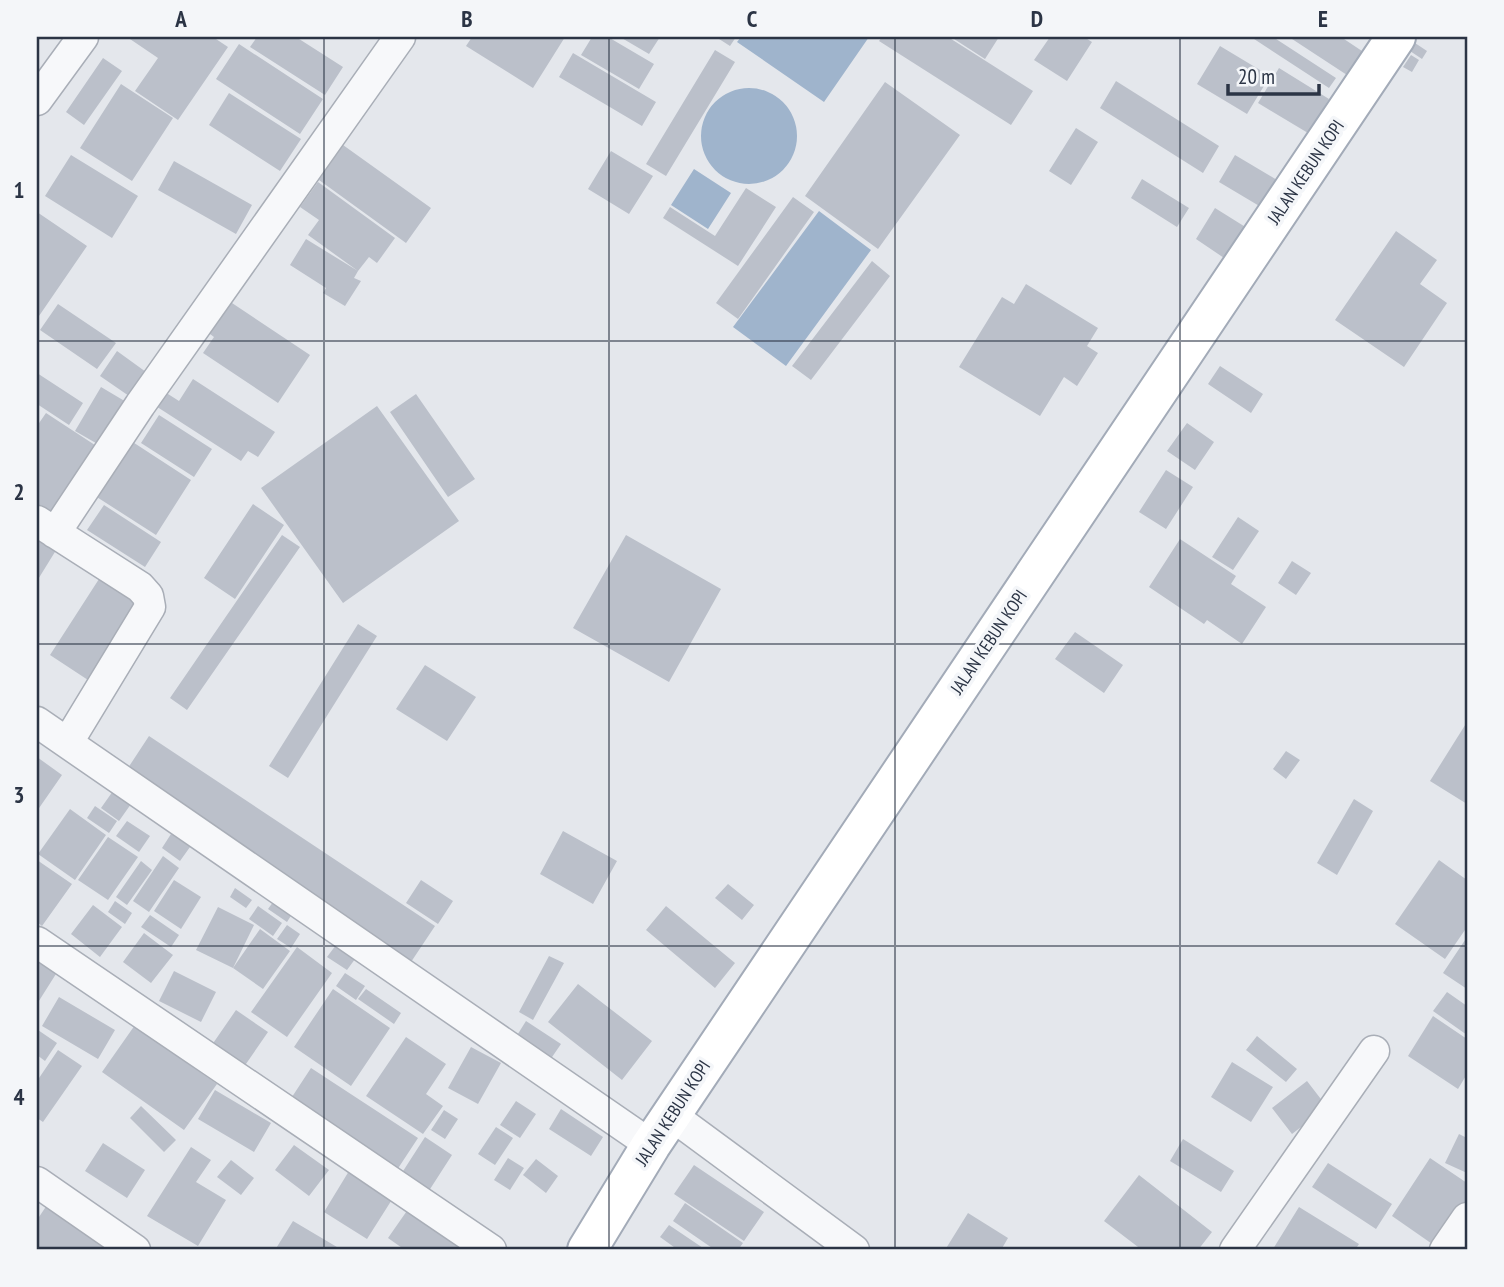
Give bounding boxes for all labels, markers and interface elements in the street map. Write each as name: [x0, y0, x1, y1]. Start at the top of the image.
text: A: [174, 4, 187, 33]
text: B: [461, 4, 473, 33]
text: C: [747, 4, 758, 33]
text: D: [1031, 4, 1043, 33]
text: E: [1318, 4, 1328, 33]
scale bar: [1228, 52, 1318, 96]
text: 20 m: [1238, 63, 1275, 90]
street label: JALAN KEBUN KOPI: [1262, 115, 1349, 229]
text: 1: [14, 175, 25, 204]
text: 2: [14, 477, 25, 506]
street label: JALAN KEBUN KOPI: [945, 585, 1032, 699]
text: 3: [14, 780, 25, 809]
street label: JALAN KEBUN KOPI: [629, 1056, 715, 1171]
text: 4: [14, 1082, 25, 1111]

